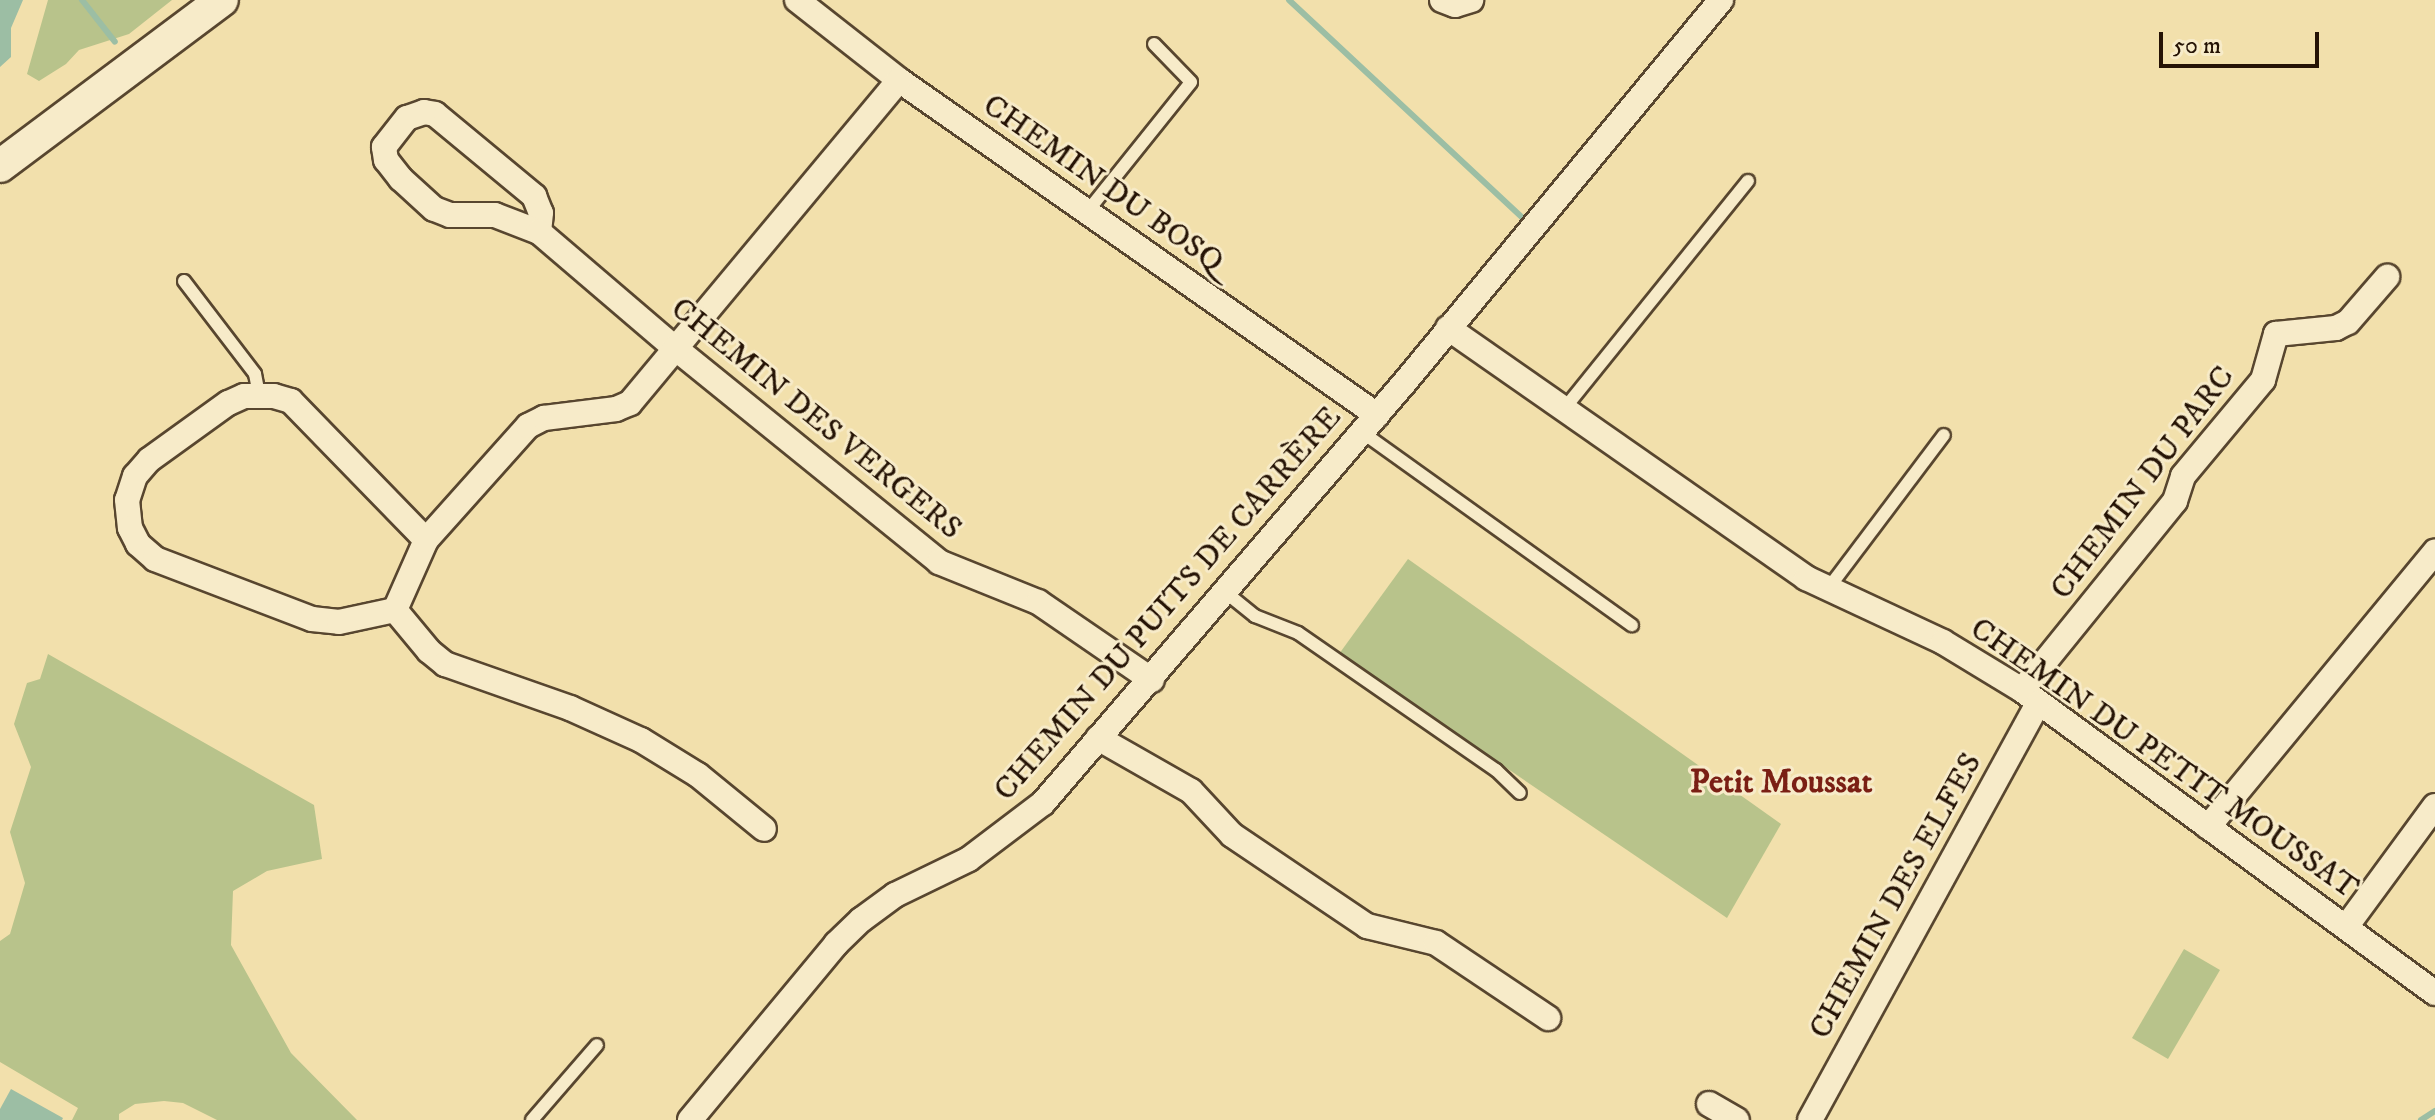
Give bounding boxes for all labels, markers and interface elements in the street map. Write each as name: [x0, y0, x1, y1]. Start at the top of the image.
scale bar: [2163, 16, 2323, 66]
text: 50 m: [2173, 31, 2221, 61]
street label: CHEMIN DU BOSQ: [975, 87, 1231, 281]
street label: CHEMIN DES VERGERS: [663, 290, 969, 548]
street label: CHEMIN DU PARC: [2043, 359, 2243, 607]
street label: CHEMIN DU PUITS DE CARRÈRE: [986, 399, 1350, 809]
street label: CHEMIN DU PETIT MOUSSAT: [1963, 610, 2365, 908]
street label: CHEMIN DES ELFES: [1801, 746, 1991, 1046]
district label: Petit Moussat: [1690, 763, 1872, 803]

